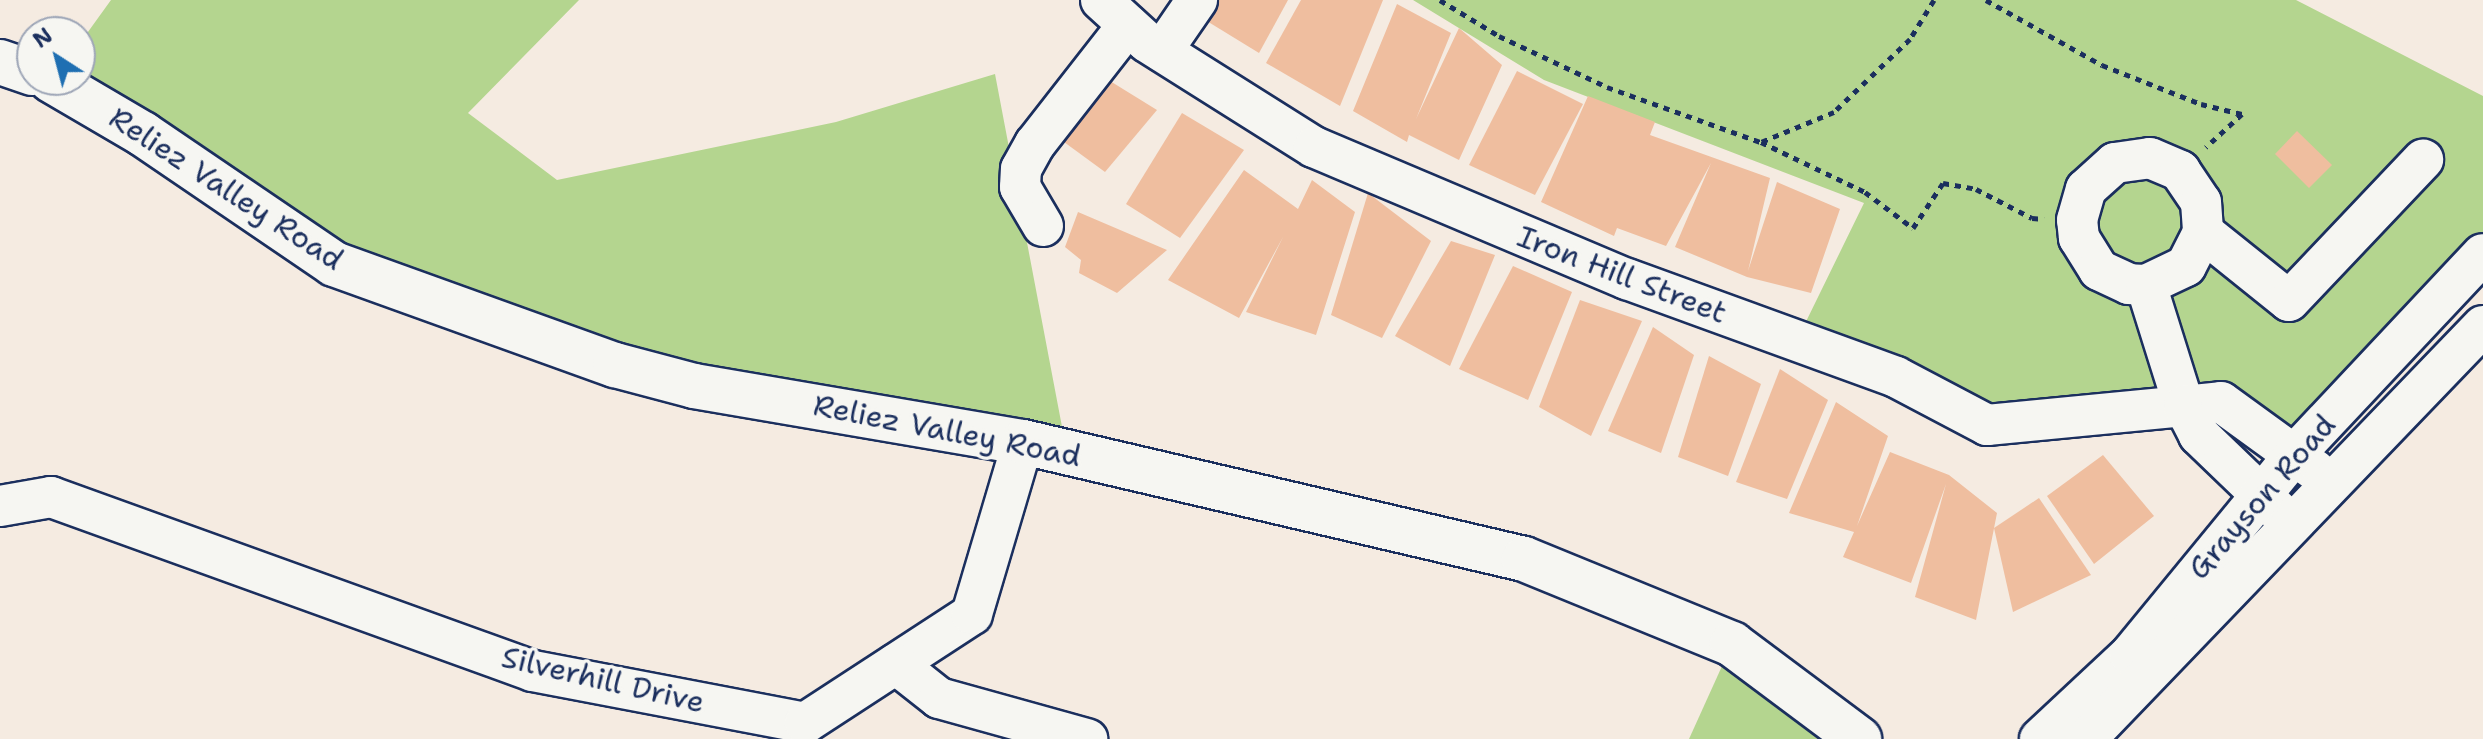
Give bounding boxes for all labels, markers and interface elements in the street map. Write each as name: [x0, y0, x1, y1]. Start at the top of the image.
north arrow: [16, 16, 96, 96]
text: N: [27, 21, 58, 55]
street label: Reliez Valley Road: [102, 100, 350, 278]
street label: Iron Hill Street: [1512, 219, 1732, 331]
street label: Reliez Valley Road: [810, 387, 1084, 475]
street label: Grayson Road: [2181, 407, 2343, 587]
street label: Silverhill Drive: [498, 639, 708, 721]

